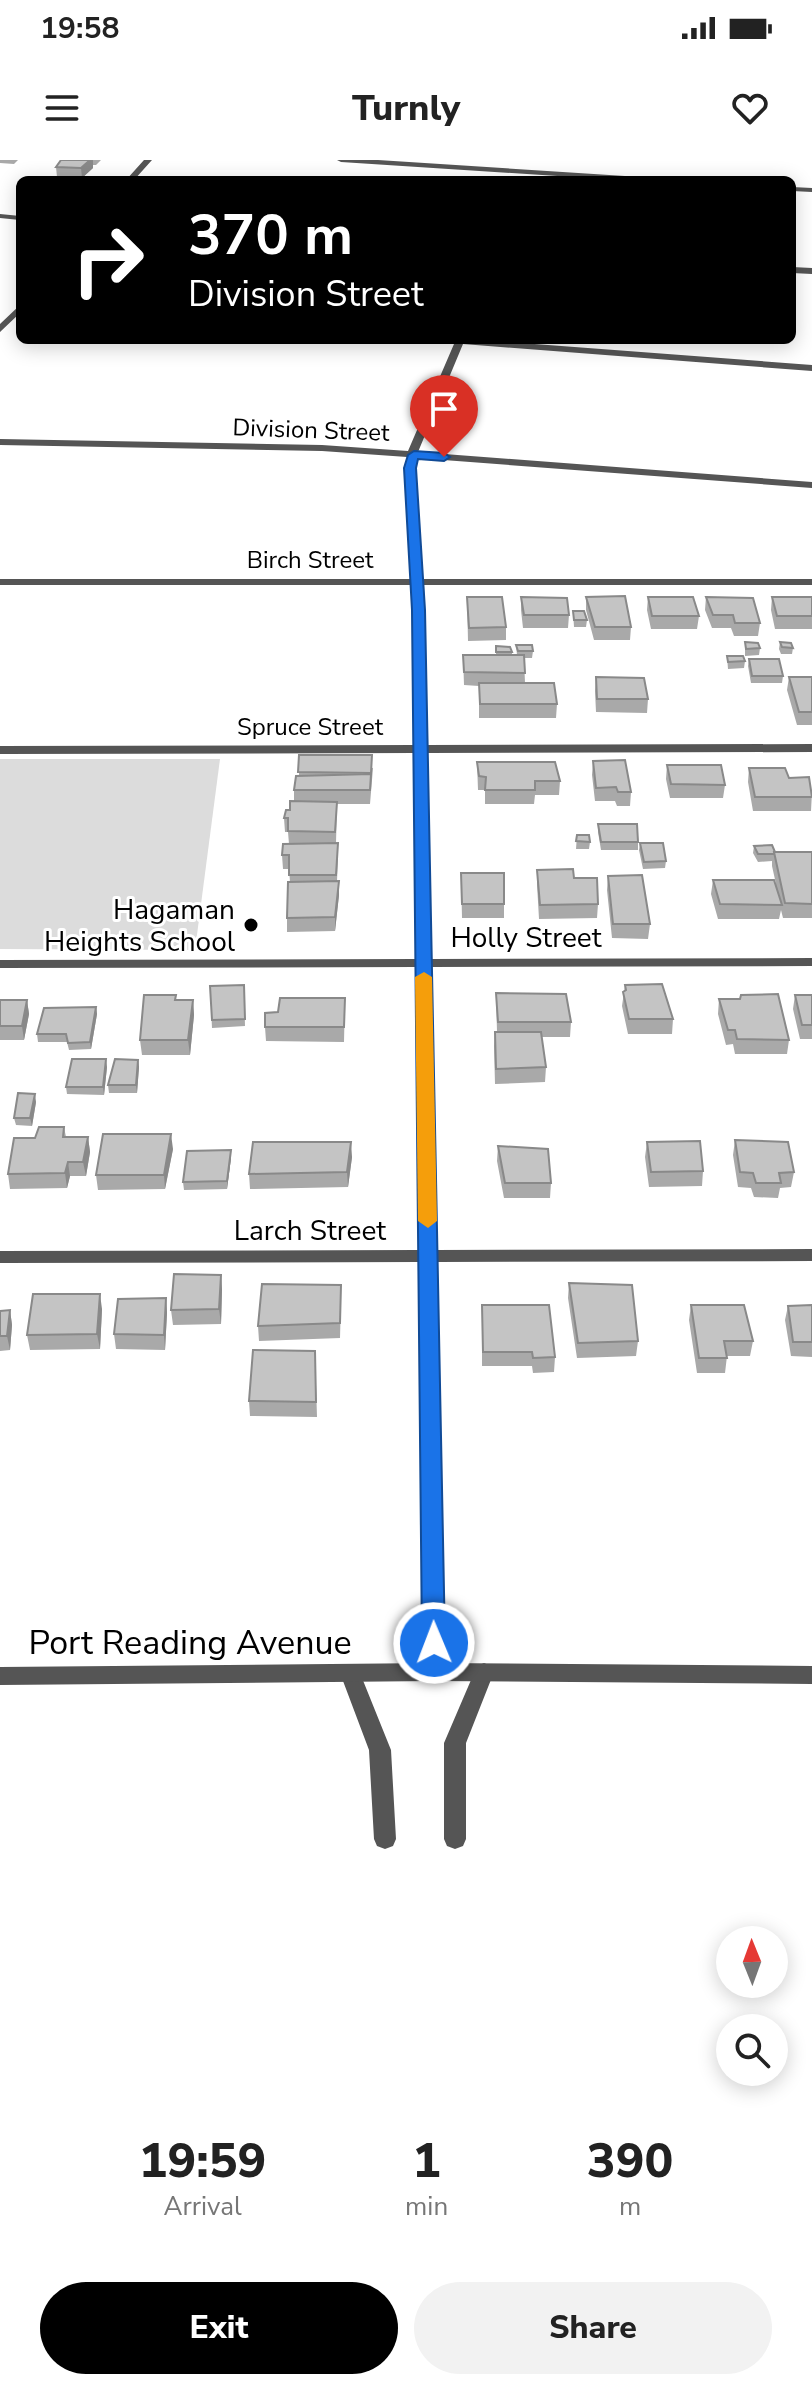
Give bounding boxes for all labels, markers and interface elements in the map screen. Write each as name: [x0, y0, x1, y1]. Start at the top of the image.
text: 19:58: [40, 8, 119, 49]
text: Turnly: [352, 84, 460, 133]
icon: menu: [40, 86, 84, 130]
icon: heart: [728, 86, 772, 130]
text: 370 m: [188, 197, 353, 274]
icon: right: [56, 208, 160, 312]
text: Division Street: [188, 270, 424, 319]
pin: [410, 375, 478, 457]
icon: arrive: [422, 387, 466, 431]
street label: Division Street: [232, 411, 391, 449]
street label: Birch Street: [247, 544, 374, 576]
street label: Spruce Street: [237, 711, 384, 743]
place label: Hagaman Heights School: [44, 891, 236, 961]
marker: Hagaman Heights School: [242, 916, 260, 934]
street label: Holly Street: [450, 919, 602, 957]
street label: Larch Street: [234, 1212, 386, 1250]
position arrow: [392, 1601, 476, 1685]
street label: Port Reading Avenue: [28, 1620, 352, 1666]
north arrow: [716, 1926, 788, 1998]
map controls: [716, 1926, 788, 2086]
button: search: [716, 2014, 788, 2086]
text: 19:59: [139, 2128, 266, 2194]
text: 1: [412, 2128, 441, 2194]
text: 390: [587, 2128, 673, 2194]
text: Arrival: [163, 2189, 242, 2224]
text: min: [405, 2189, 448, 2224]
text: m: [619, 2189, 641, 2224]
button: Exit: [40, 2282, 398, 2374]
button: Share: [414, 2282, 772, 2374]

